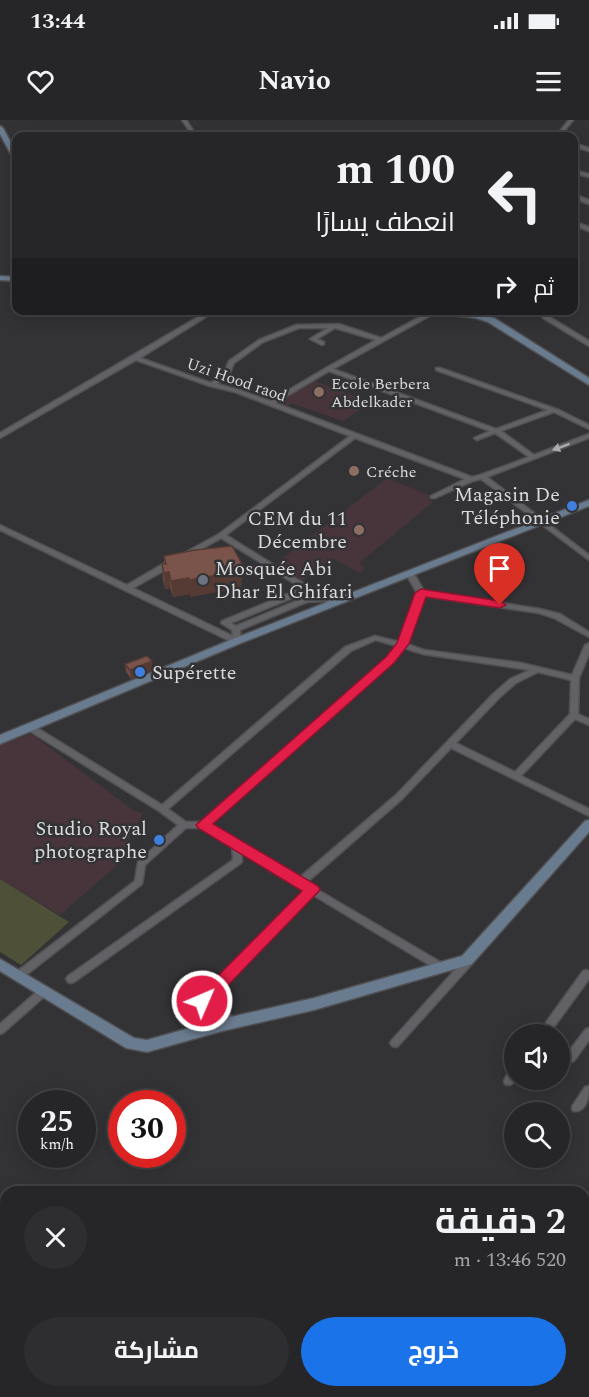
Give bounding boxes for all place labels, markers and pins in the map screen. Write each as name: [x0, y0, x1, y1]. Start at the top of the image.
place label: Ecole Berbera Abdelkader: [331, 372, 430, 414]
marker: Ecole Berbera Abdelkader: [312, 385, 326, 399]
place label: Créche: [366, 460, 416, 484]
marker: Créche: [347, 464, 361, 478]
place label: Magasin De Téléphonie: [454, 480, 560, 533]
marker: Magasin De Téléphonie: [565, 499, 579, 513]
place label: CEM du 11 Décembre: [248, 504, 347, 557]
marker: CEM du 11 Décembre: [352, 523, 366, 537]
pin: [474, 543, 525, 605]
place label: Mosquée Abi Dhar El Ghifari: [215, 554, 353, 607]
marker: Mosquée Abi Dhar El Ghifari: [196, 573, 210, 587]
place label: Supérette: [152, 658, 236, 688]
marker: Supérette: [133, 665, 147, 679]
place label: Studio Royal photographe: [34, 814, 147, 867]
marker: Studio Royal photographe: [152, 833, 166, 847]

